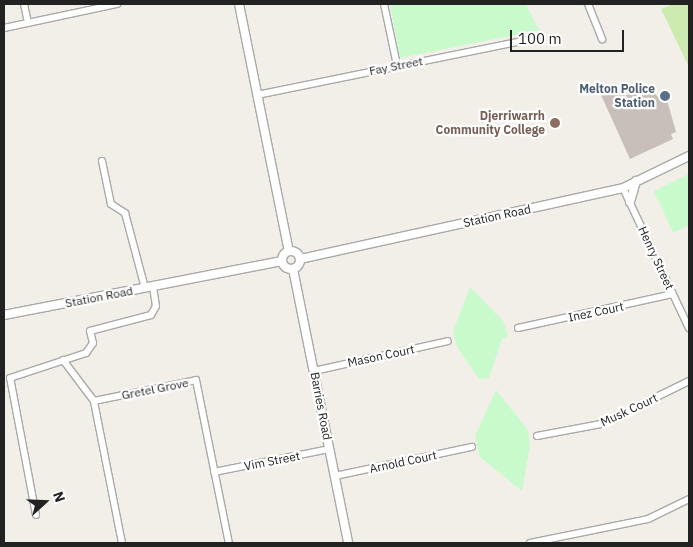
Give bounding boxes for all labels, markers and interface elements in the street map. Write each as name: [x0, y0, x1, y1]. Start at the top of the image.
scale bar: [513, 20, 627, 52]
text: 100 m: [518, 29, 562, 48]
street label: Fay Street: [368, 54, 424, 78]
place label: Melton Police Station: [579, 82, 655, 110]
marker: Melton Police Station: [659, 90, 671, 102]
place label: Djerriwarrh Community College: [436, 109, 545, 137]
marker: Djerriwarrh Community College: [549, 117, 561, 129]
street label: Station Road: [462, 202, 532, 230]
street label: Henry Street: [635, 224, 677, 292]
street label: Station Road: [64, 283, 134, 311]
street label: Inez Court: [567, 299, 625, 325]
street label: Mason Court: [346, 342, 416, 370]
street label: Barries Road: [307, 371, 335, 441]
street label: Gretel Grove: [120, 375, 190, 403]
street label: Musk Court: [598, 391, 660, 429]
street label: Arnold Court: [368, 448, 438, 476]
street label: Vim Street: [243, 449, 301, 473]
north arrow: [20, 477, 70, 527]
text: N: [49, 489, 69, 505]

